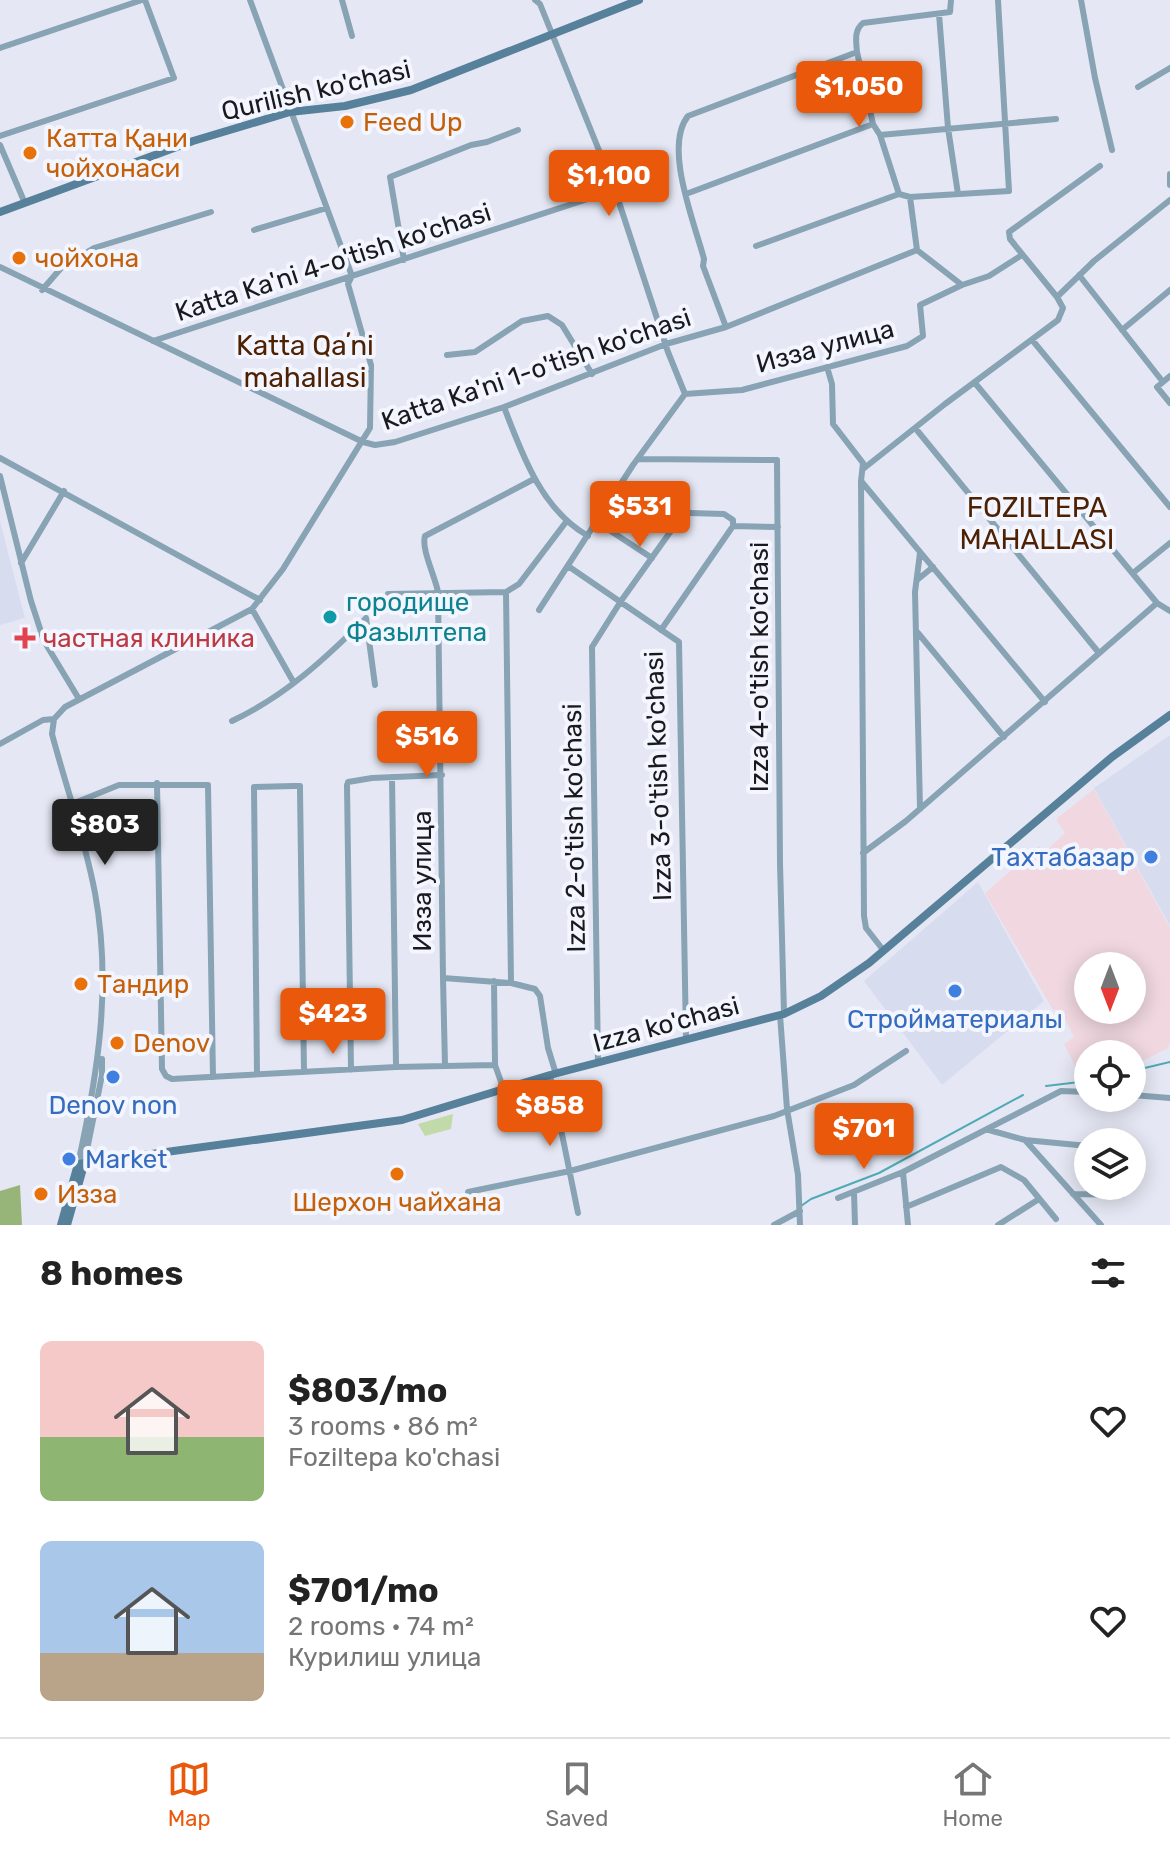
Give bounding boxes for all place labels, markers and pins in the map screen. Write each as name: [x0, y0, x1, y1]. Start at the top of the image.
pin: $1,050: [794, 61, 924, 129]
place label: Feed Up: [363, 107, 463, 138]
marker: Feed Up: [338, 113, 356, 131]
place label: Катта Қани чойхонаси: [46, 123, 188, 184]
marker: Катта Қани чойхонаси: [21, 144, 39, 162]
pin: $1,100: [544, 150, 674, 218]
place label: чойхона: [35, 243, 139, 274]
marker: чойхона: [10, 249, 28, 267]
pin: $531: [593, 481, 687, 549]
place label: городище Фазылтепа: [346, 587, 487, 648]
marker: городище Фазылтепа: [321, 608, 339, 626]
place label: частная клиника: [43, 623, 255, 654]
marker: частная клиника: [14, 627, 36, 649]
pin: $516: [380, 711, 474, 779]
pin: $803: [58, 799, 152, 867]
place label: Тахтабазар: [991, 842, 1135, 873]
marker: Тахтабазар: [1142, 848, 1160, 866]
place label: Тандир: [97, 969, 189, 1000]
marker: Тандир: [72, 975, 90, 993]
marker: Стройматериалы: [946, 982, 964, 1000]
pin: $423: [286, 988, 380, 1056]
place label: Стройматериалы: [847, 1004, 1063, 1035]
place label: Denov: [133, 1028, 210, 1059]
marker: Denov: [108, 1034, 126, 1052]
marker: Denov non: [104, 1068, 122, 1086]
pin: $858: [503, 1080, 597, 1148]
place label: Denov non: [48, 1090, 178, 1121]
pin: $701: [817, 1103, 911, 1171]
place label: Market: [85, 1144, 167, 1175]
marker: Market: [60, 1150, 78, 1168]
marker: Шерхон чайхана: [388, 1165, 406, 1183]
place label: Изза: [57, 1179, 117, 1210]
marker: Изза: [32, 1185, 50, 1203]
place label: Шерхон чайхана: [292, 1187, 502, 1218]

